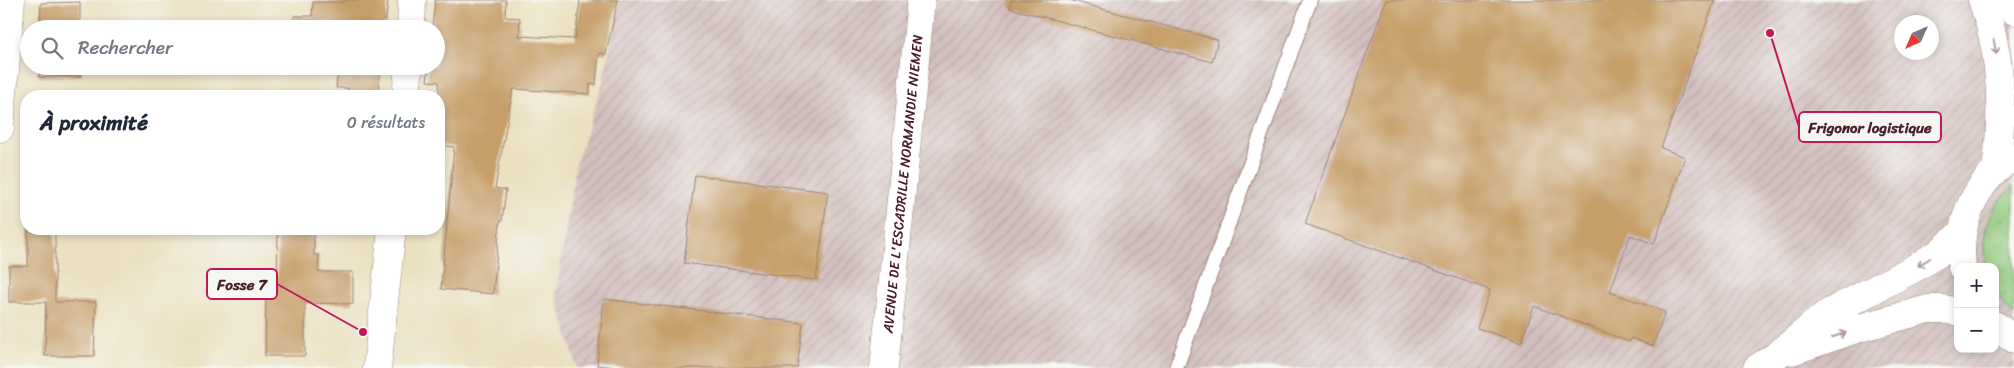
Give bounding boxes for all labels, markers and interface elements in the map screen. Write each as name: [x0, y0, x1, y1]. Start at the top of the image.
north arrow: [1894, 15, 1939, 60]
search box: [20, 20, 445, 75]
text: Rechercher: [78, 31, 173, 64]
street label: AVENUE DE L'ESCADRILLE NORMANDIE NIEMEN: [875, 33, 930, 335]
icon: search: [38, 34, 66, 62]
one-way arrow: [1990, 38, 2000, 54]
text: À proximité: [40, 104, 148, 142]
text: 0 résultats: [347, 108, 425, 137]
callout: Frigonor logistique: [1799, 112, 1941, 142]
text: Frigonor logistique: [1807, 115, 1932, 141]
one-way arrow: [1917, 258, 1931, 268]
map controls: [1954, 263, 1999, 353]
button: +: [1954, 263, 1999, 308]
callout: Fosse 7: [207, 269, 277, 299]
text: Fosse 7: [216, 272, 268, 298]
button: −: [1954, 308, 1999, 353]
one-way arrow: [1831, 329, 1847, 339]

